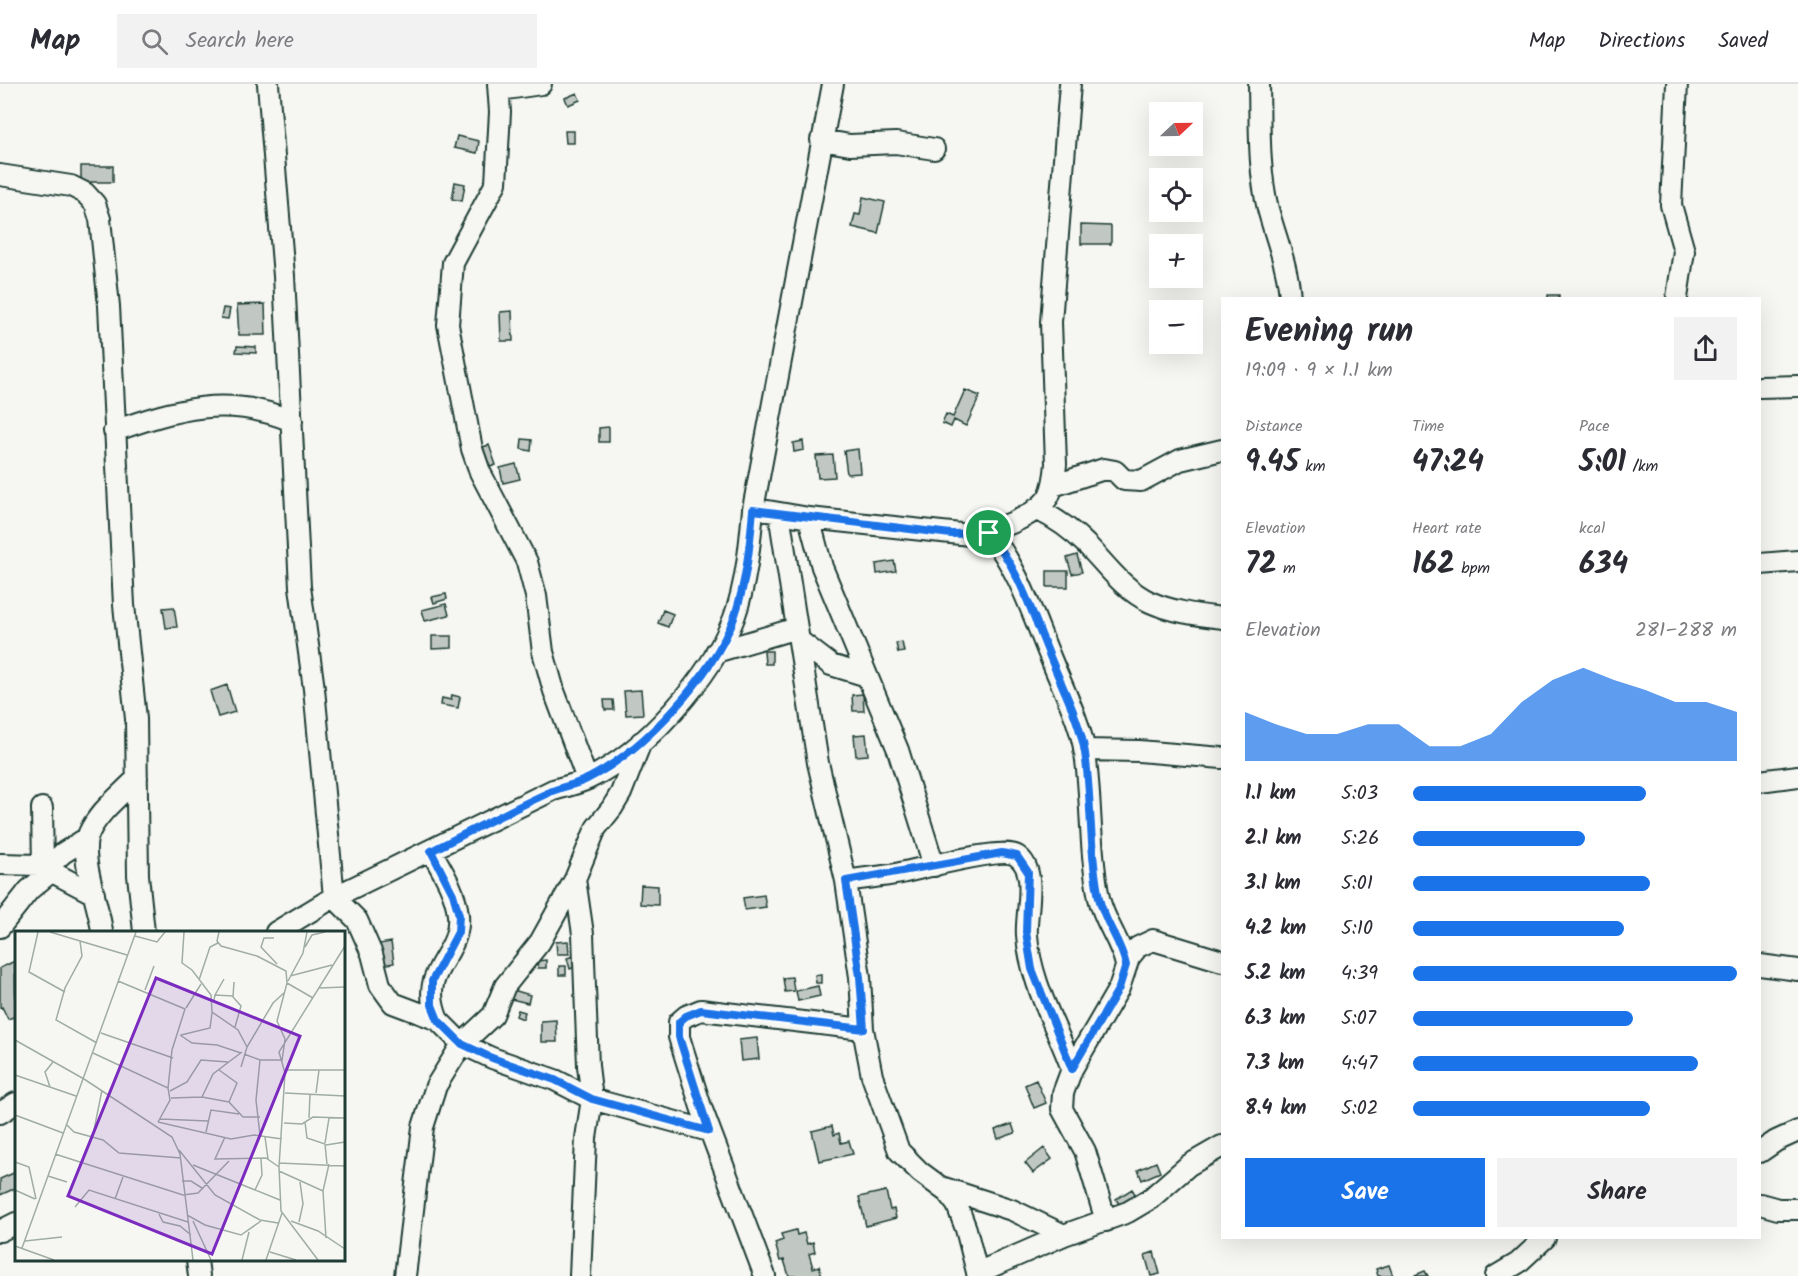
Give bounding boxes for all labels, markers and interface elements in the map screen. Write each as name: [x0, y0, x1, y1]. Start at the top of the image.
search box: [117, 14, 537, 68]
text: Map: [30, 19, 81, 64]
text: Search here: [186, 24, 294, 59]
icon: search: [138, 25, 171, 58]
text: Map: [1529, 25, 1565, 58]
text: Directions: [1598, 25, 1685, 58]
text: Saved: [1718, 25, 1768, 58]
north arrow: [1149, 102, 1203, 156]
map controls: [1149, 102, 1203, 354]
button: locate: [1149, 168, 1203, 222]
button: +: [1149, 234, 1203, 288]
button: −: [1149, 300, 1203, 354]
text: Evening run: [1245, 306, 1413, 359]
button: share: [1674, 317, 1737, 380]
text: 19:09 · 9 × 1.1 km: [1245, 355, 1393, 387]
text: Distance: [1245, 414, 1303, 439]
text: Time: [1412, 414, 1444, 439]
text: Pace: [1579, 414, 1610, 439]
text: 9.45: [1245, 439, 1299, 487]
text: 47:24: [1412, 439, 1484, 487]
text: 5:01: [1579, 439, 1626, 487]
text: km: [1299, 454, 1325, 479]
text: /km: [1626, 454, 1658, 479]
pin: [963, 507, 1014, 558]
icon: arrive: [972, 516, 1005, 549]
text: Elevation: [1245, 516, 1306, 541]
text: Heart rate: [1412, 516, 1482, 541]
text: kcal: [1579, 516, 1605, 541]
text: 72: [1245, 541, 1277, 589]
text: 162: [1412, 541, 1455, 589]
text: 634: [1579, 541, 1628, 589]
text: m: [1277, 556, 1296, 581]
text: bpm: [1455, 556, 1490, 581]
text: Elevation: [1245, 615, 1321, 647]
text: 281–288 m: [1635, 615, 1737, 647]
text: 1.1 km: [1245, 778, 1296, 810]
text: 5:03: [1341, 778, 1378, 810]
text: 2.1 km: [1245, 823, 1301, 855]
text: 5:26: [1341, 823, 1379, 855]
text: 3.1 km: [1245, 868, 1301, 900]
text: 5:01: [1341, 868, 1373, 900]
text: 4.2 km: [1245, 913, 1306, 945]
text: 5:10: [1341, 913, 1373, 945]
inset map: [15, 931, 345, 1261]
text: 5.2 km: [1245, 958, 1305, 990]
text: 4:39: [1341, 958, 1378, 990]
text: 6.3 km: [1245, 1003, 1305, 1035]
text: 5:07: [1341, 1003, 1376, 1035]
text: 7.3 km: [1245, 1048, 1304, 1080]
text: 4:47: [1341, 1048, 1377, 1080]
text: 8.4 km: [1245, 1093, 1306, 1125]
text: 5:02: [1341, 1093, 1378, 1125]
button: Save: [1245, 1158, 1485, 1227]
button: Share: [1497, 1158, 1737, 1227]

